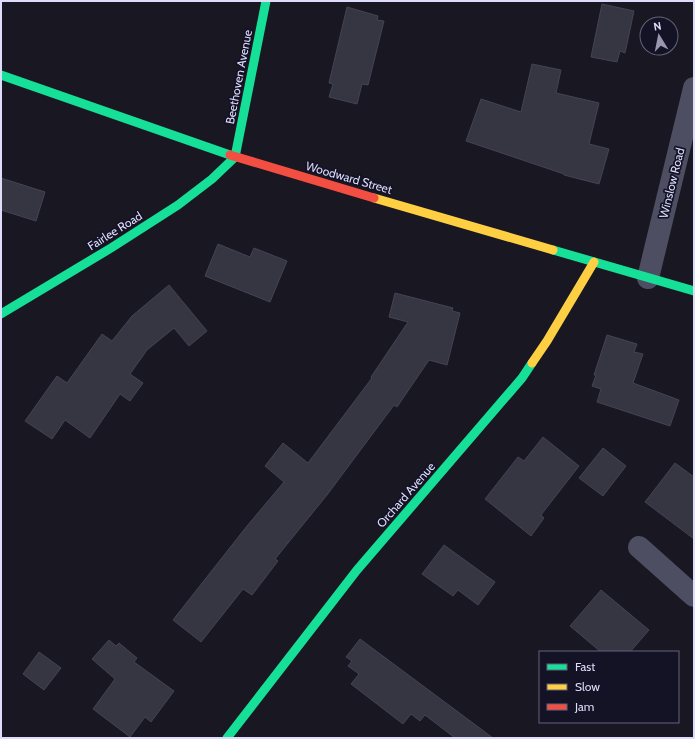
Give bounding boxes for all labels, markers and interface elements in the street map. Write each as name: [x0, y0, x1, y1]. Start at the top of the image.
north arrow: [639, 16, 679, 56]
text: N: [652, 19, 662, 34]
street label: Beethoven Avenue: [222, 28, 255, 125]
street label: Winslow Road: [655, 146, 688, 220]
street label: Woodward Street: [304, 158, 394, 197]
street label: Fairlee Road: [85, 208, 145, 253]
street label: Orchard Avenue: [373, 459, 438, 530]
legend: [539, 651, 679, 723]
text: Fast: [575, 659, 595, 674]
text: Slow: [575, 679, 600, 694]
text: Jam: [574, 699, 594, 714]

